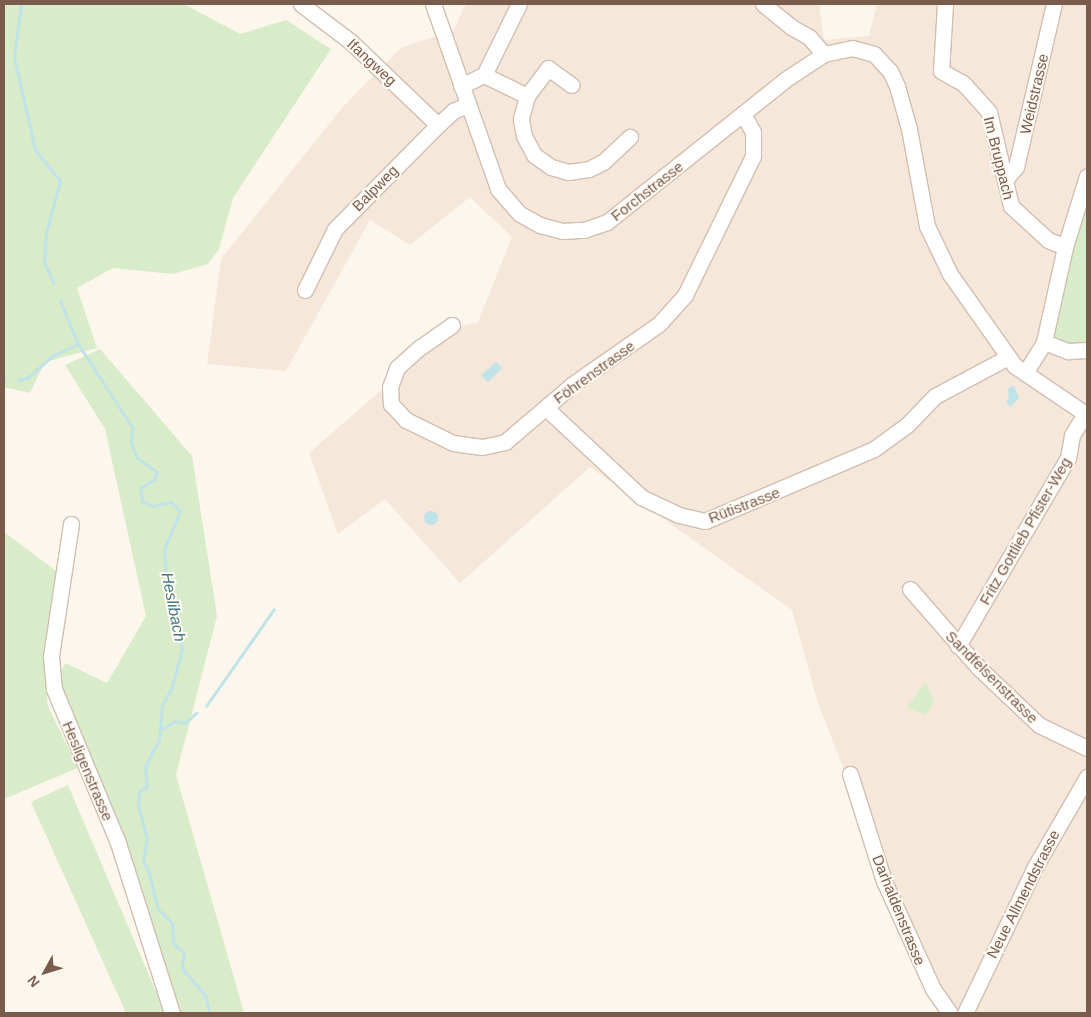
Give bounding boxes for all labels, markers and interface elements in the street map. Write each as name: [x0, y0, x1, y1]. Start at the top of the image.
street label: Ifangweg: [344, 35, 400, 89]
street label: Weidstrasse: [1016, 52, 1052, 136]
street label: Im Bruppach: [980, 115, 1018, 201]
street label: Forchstrasse: [607, 157, 687, 225]
street label: Balpweg: [348, 161, 402, 215]
street label: Föhrenstrasse: [550, 337, 638, 407]
street label: Fritz Gottlieb Pfister-Weg: [975, 454, 1075, 608]
street label: Rütistrasse: [706, 483, 782, 527]
water label: Heslibach: [157, 571, 189, 643]
street label: Sandfelsenstrasse: [942, 627, 1042, 727]
street label: Hesligenstrasse: [59, 718, 117, 824]
street label: Neue Allmendstrasse: [983, 826, 1063, 962]
street label: Darhaldenstrasse: [869, 852, 929, 968]
north arrow: [20, 947, 70, 997]
text: N: [24, 972, 43, 990]

